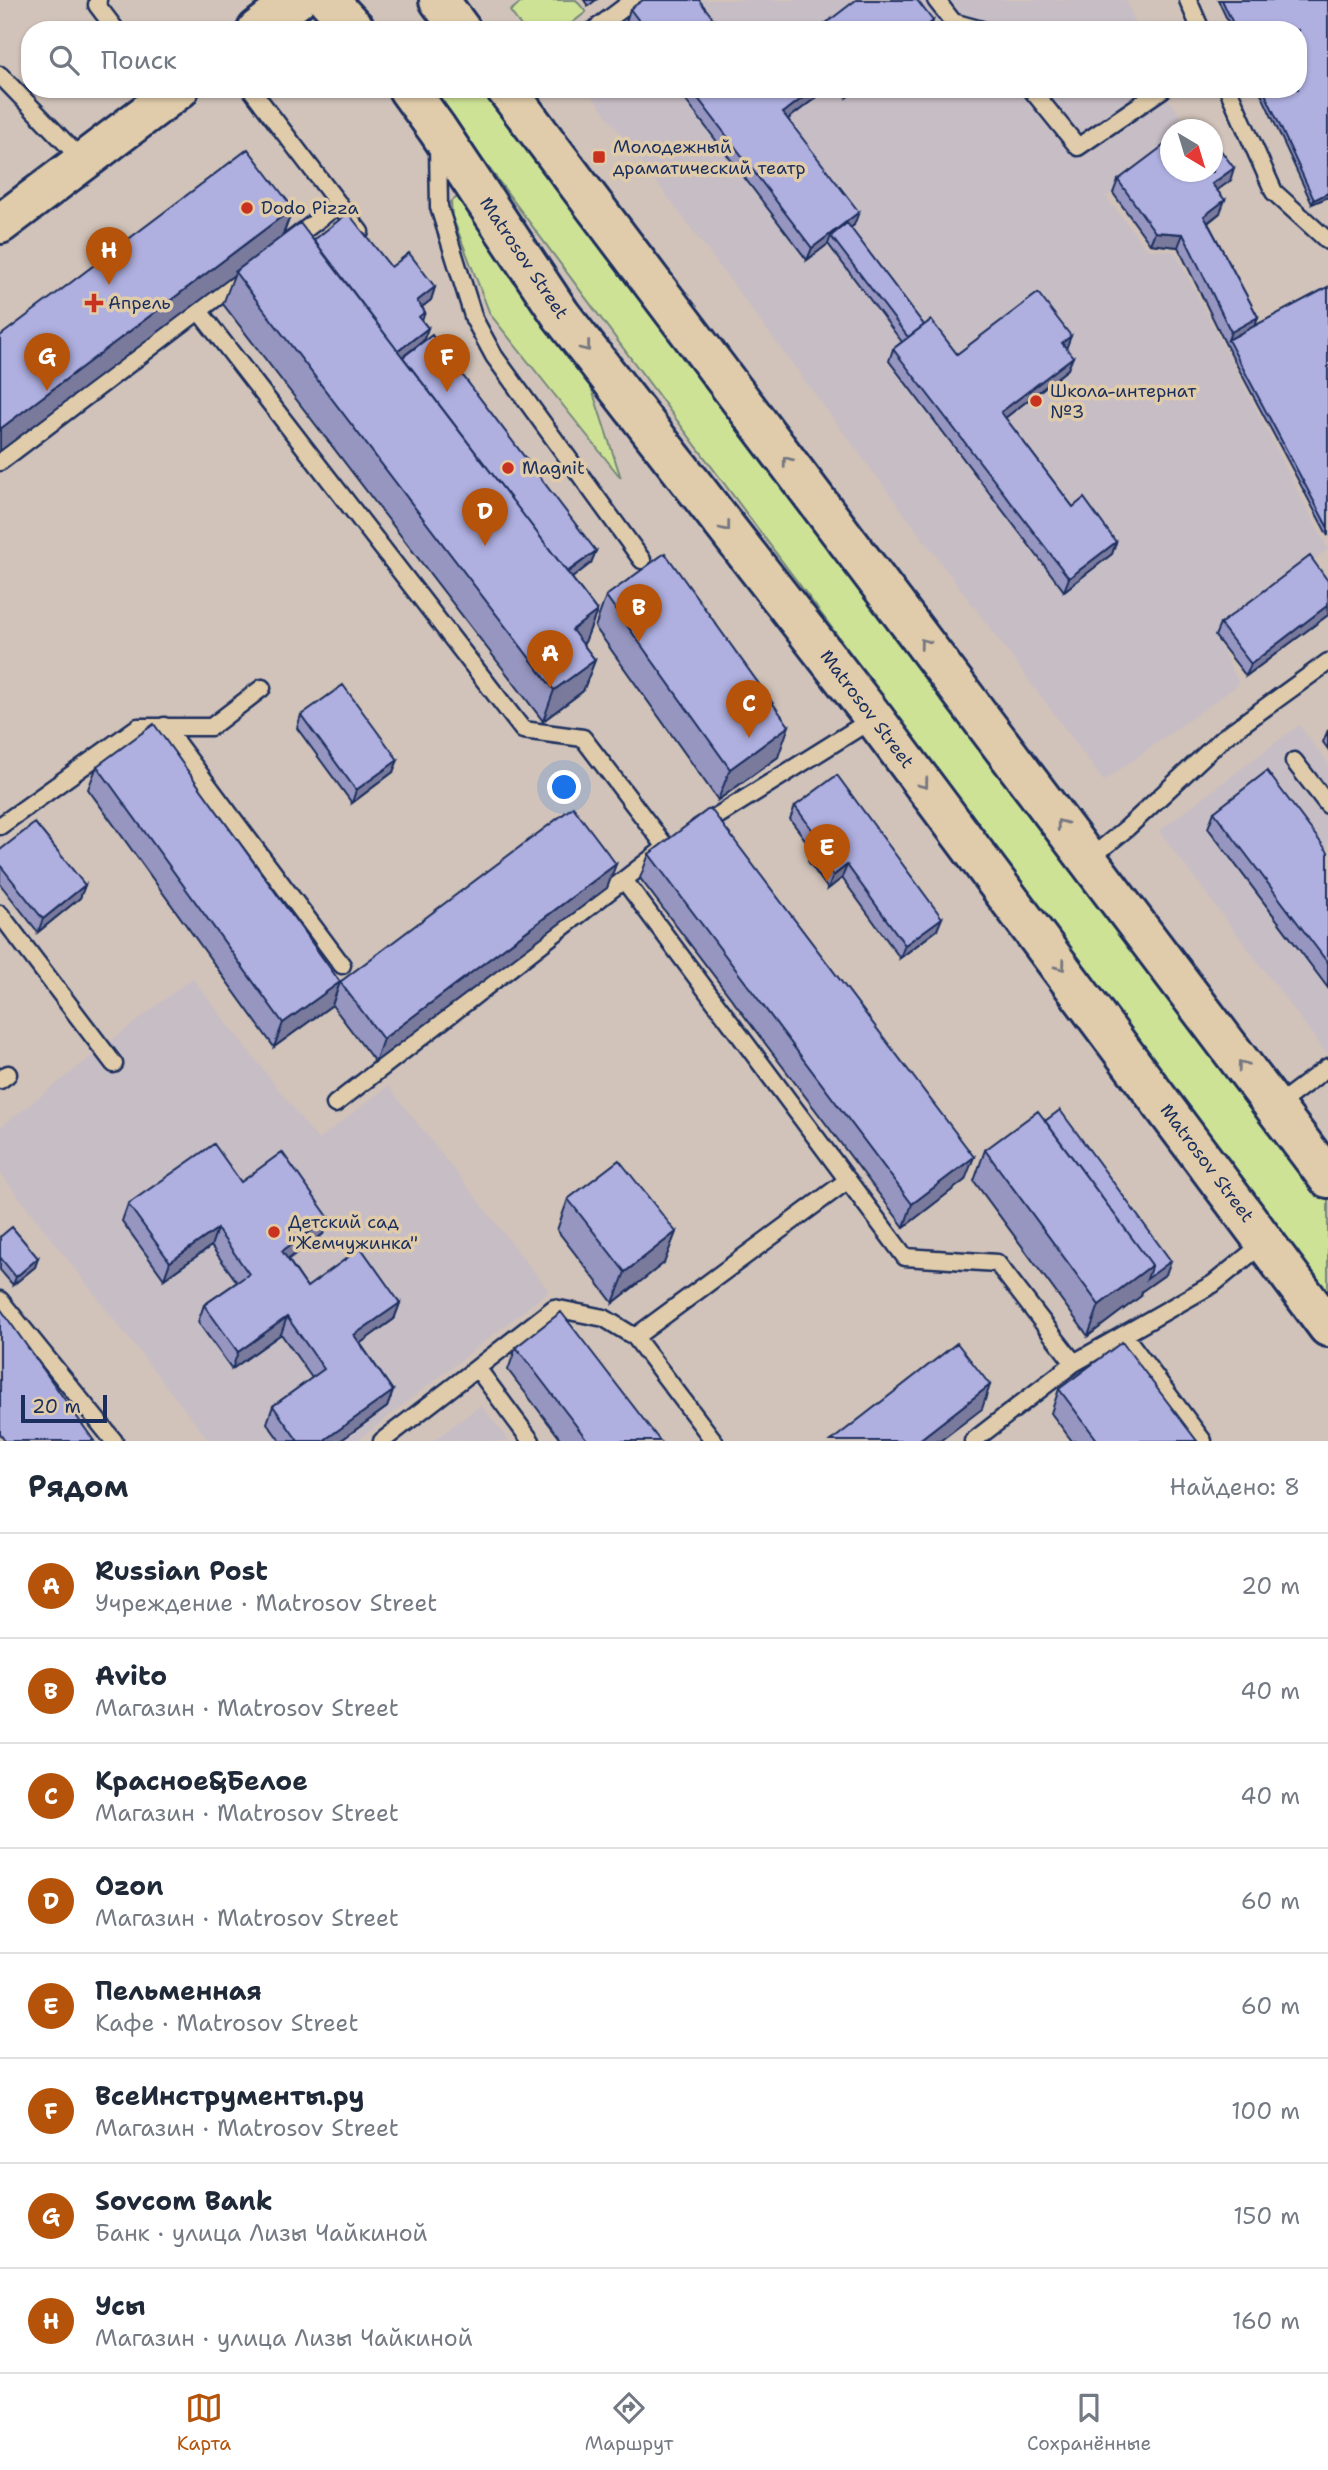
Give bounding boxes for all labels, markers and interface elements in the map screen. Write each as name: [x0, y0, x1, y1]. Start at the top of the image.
search box: [21, 21, 1307, 98]
icon: search: [45, 41, 83, 79]
text: Поиск: [101, 42, 177, 77]
north arrow: [1160, 119, 1223, 182]
place label: Молодежный драматический театр: [613, 135, 806, 180]
marker: Молодежный драматический театр: [591, 149, 607, 165]
street label: Matrosov Street: [474, 192, 574, 324]
place label: Dodo Pizza: [261, 196, 359, 220]
marker: Dodo Pizza: [239, 200, 255, 216]
pin: H: [86, 227, 132, 285]
place label: Апрель: [108, 291, 171, 315]
marker: Апрель: [86, 295, 102, 311]
pin: G: [24, 333, 70, 391]
pin: F: [424, 334, 470, 392]
one-way arrow: [578, 339, 591, 352]
place label: Школа-интернат №3: [1050, 379, 1197, 424]
marker: Школа-интернат №3: [1028, 393, 1044, 409]
place label: Magnit: [522, 456, 585, 480]
one-way arrow: [782, 457, 795, 469]
marker: Magnit: [500, 460, 516, 476]
pin: D: [462, 488, 508, 546]
one-way arrow: [717, 519, 730, 531]
pin: B: [616, 584, 662, 642]
pin: A: [527, 630, 573, 688]
one-way arrow: [920, 638, 932, 651]
street label: Matrosov Street: [815, 645, 919, 773]
pin: C: [726, 680, 772, 738]
your location: [547, 770, 581, 804]
one-way arrow: [916, 777, 929, 789]
one-way arrow: [1057, 820, 1070, 832]
pin: E: [804, 824, 850, 882]
one-way arrow: [1053, 958, 1065, 971]
one-way arrow: [1238, 1060, 1251, 1072]
street label: Matrosov Street: [1155, 1099, 1259, 1227]
place label: Детский сад "Жемчужинка": [288, 1210, 418, 1255]
marker: Детский сад "Жемчужинка": [266, 1224, 282, 1240]
scale bar: [21, 1392, 107, 1424]
text: 20 m: [32, 1394, 81, 1419]
text: Рядом: [28, 1466, 128, 1507]
text: Найдено: 8: [1170, 1472, 1300, 1502]
text: Russian Post: [95, 1553, 268, 1588]
text: A: [42, 1571, 60, 1601]
text: 20 m: [1241, 1571, 1300, 1601]
text: Учреждение · Matrosov Street: [95, 1588, 437, 1618]
text: Avito: [95, 1658, 167, 1693]
text: B: [44, 1676, 58, 1706]
text: 40 m: [1240, 1676, 1300, 1706]
text: Магазин · Matrosov Street: [95, 1693, 399, 1723]
text: Красное&Белое: [95, 1763, 308, 1798]
text: C: [44, 1781, 58, 1811]
text: 40 m: [1240, 1781, 1300, 1811]
text: Магазин · Matrosov Street: [95, 1798, 399, 1828]
text: Ozon: [95, 1868, 164, 1903]
text: D: [43, 1886, 59, 1916]
text: 60 m: [1241, 1886, 1300, 1916]
text: Магазин · Matrosov Street: [95, 1903, 399, 1933]
text: Пельменная: [95, 1973, 262, 2008]
text: E: [43, 1991, 59, 2021]
text: 60 m: [1241, 1991, 1300, 2021]
text: Кафе · Matrosov Street: [95, 2008, 358, 2038]
text: ВсеИнструменты.ру: [95, 2078, 364, 2113]
text: F: [44, 2096, 58, 2126]
text: 100 m: [1231, 2096, 1300, 2126]
text: Магазин · Matrosov Street: [95, 2113, 399, 2143]
text: Sovcom Bank: [95, 2183, 273, 2218]
text: G: [42, 2201, 60, 2231]
text: 150 m: [1233, 2201, 1300, 2231]
text: Банк · улица Лизы Чайкиной: [95, 2218, 428, 2248]
text: Усы: [95, 2288, 146, 2323]
text: H: [43, 2306, 59, 2336]
text: 160 m: [1232, 2306, 1300, 2336]
text: Магазин · улица Лизы Чайкиной: [95, 2323, 473, 2353]
tab: Карта: [177, 2389, 231, 2456]
tab: Маршрут: [585, 2389, 673, 2456]
tab: Сохранённые: [1027, 2389, 1151, 2456]

